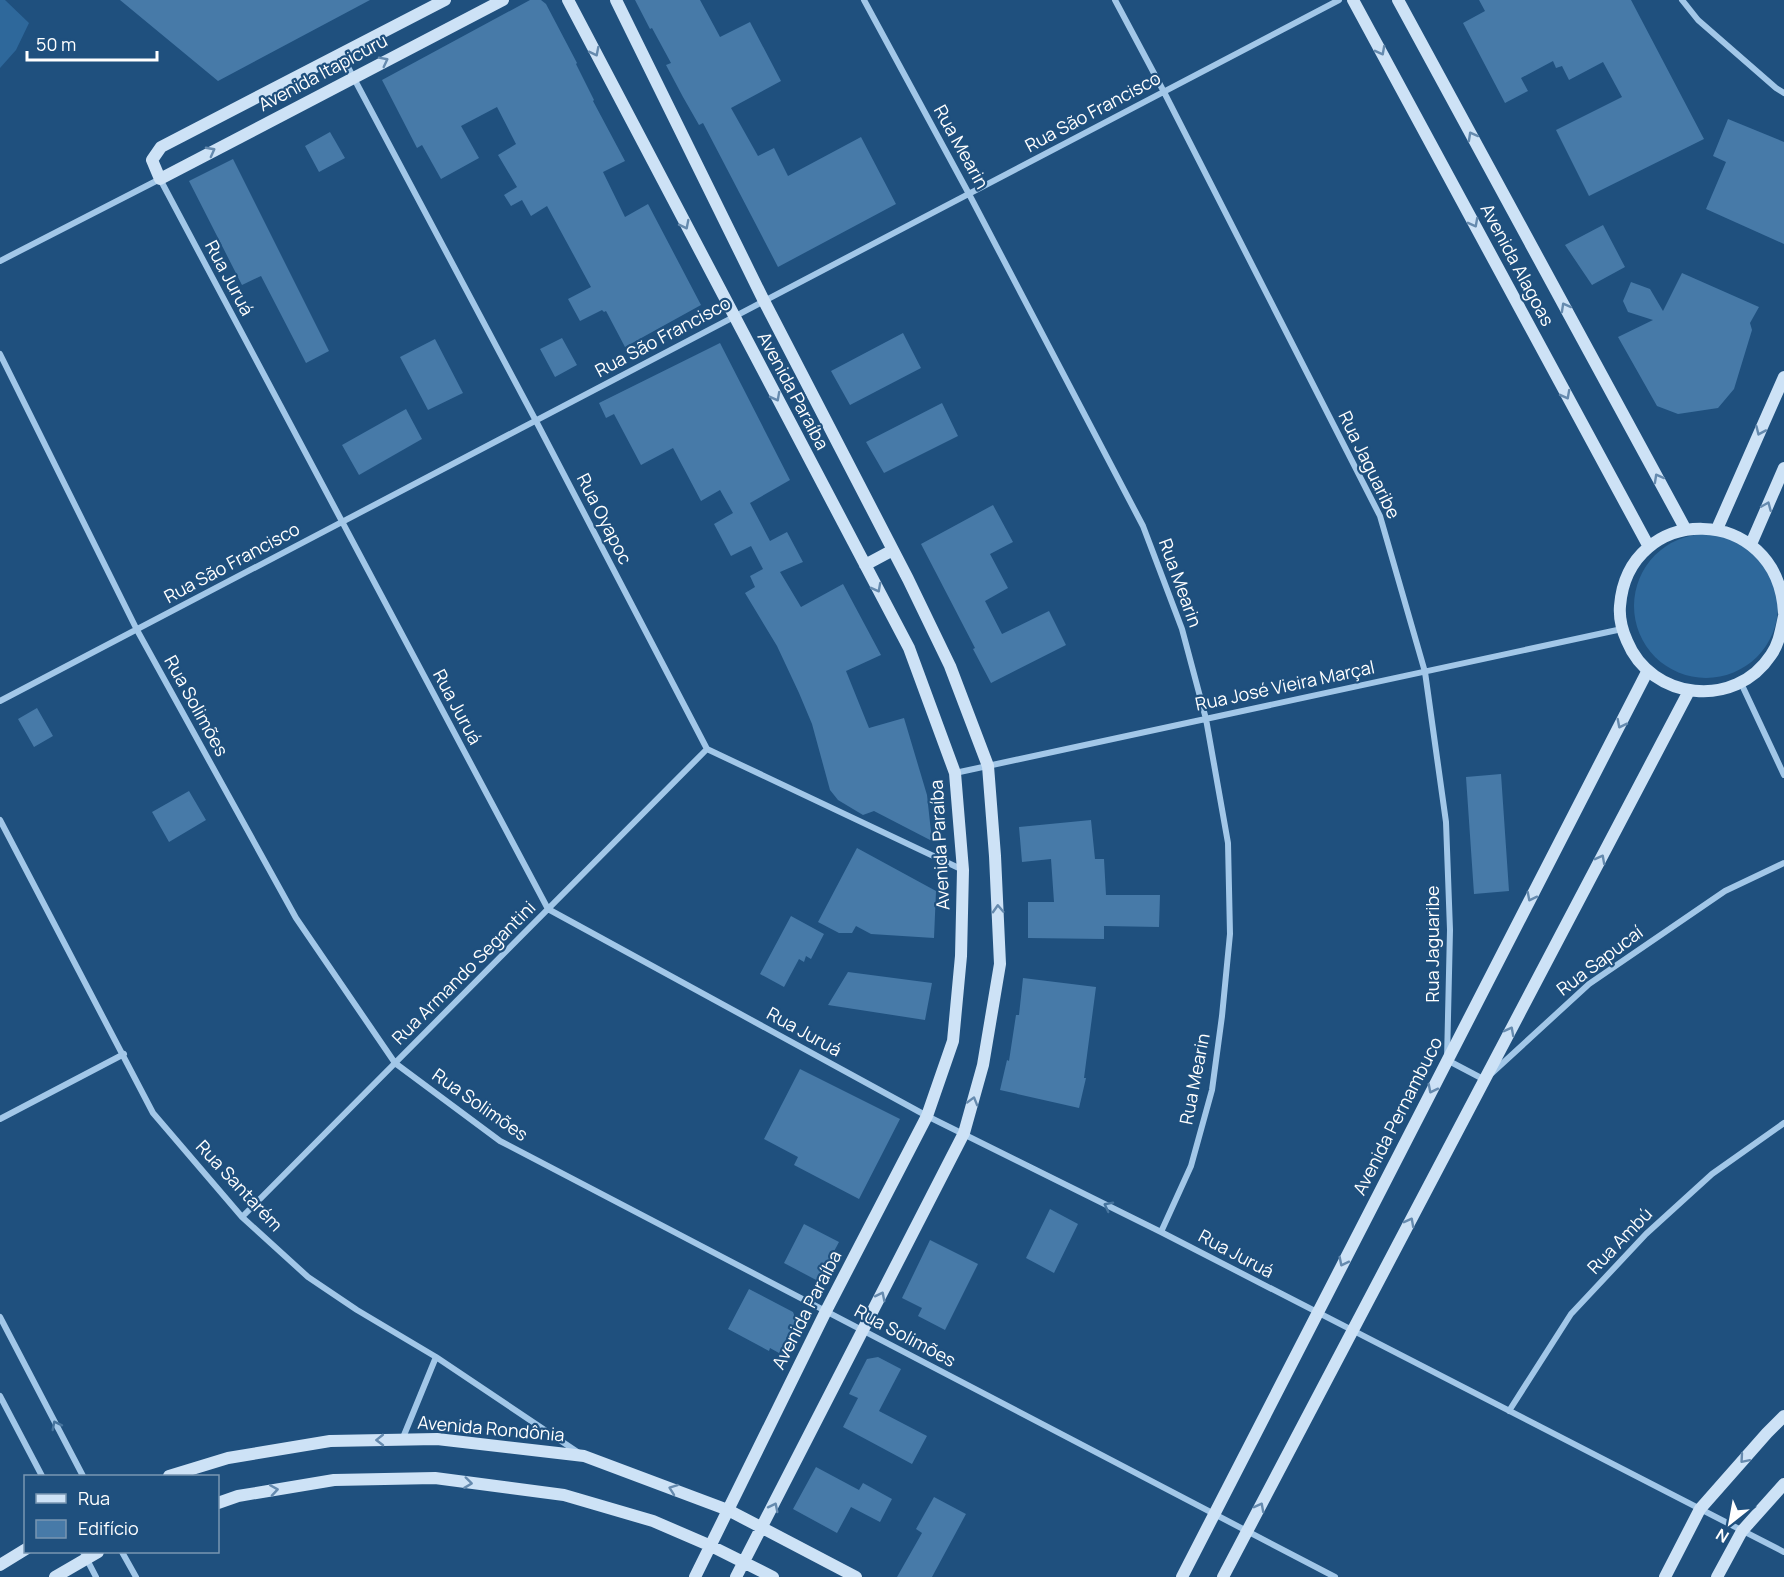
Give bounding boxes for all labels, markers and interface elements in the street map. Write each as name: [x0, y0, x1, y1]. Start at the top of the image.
scale bar: [27, 24, 158, 62]
street label: Avenida Itapicuru: [254, 28, 391, 116]
text: 50 m: [36, 32, 76, 56]
one-way arrow: [1374, 45, 1385, 56]
one-way arrow: [588, 46, 599, 56]
one-way arrow: [378, 57, 388, 68]
street label: Rua São Francisco: [1020, 65, 1165, 157]
street label: Rua Mearin: [929, 100, 995, 193]
one-way arrow: [1468, 131, 1479, 142]
one-way arrow: [205, 147, 216, 158]
street label: Avenida Alagoas: [1476, 199, 1560, 330]
one-way arrow: [1467, 217, 1478, 227]
one-way arrow: [678, 219, 689, 229]
street label: Rua Juruá: [200, 236, 260, 319]
street label: Rua São Francisco: [590, 290, 735, 382]
one-way arrow: [1561, 303, 1572, 313]
street label: Avenida Paraíba: [753, 327, 835, 454]
one-way arrow: [1559, 388, 1570, 399]
one-way arrow: [769, 391, 780, 401]
street label: Rua Jaguaribe: [1333, 407, 1406, 522]
one-way arrow: [1756, 424, 1768, 435]
street label: Rua Oyapoc: [572, 469, 638, 568]
one-way arrow: [1654, 474, 1665, 484]
one-way arrow: [1760, 502, 1772, 513]
street label: Rua São Francisco: [159, 516, 304, 608]
street label: Rua Mearin: [1154, 535, 1208, 630]
one-way arrow: [870, 582, 881, 593]
street label: Rua Solimões: [159, 651, 234, 760]
street label: Rua José Vieira Marçal: [1193, 654, 1377, 716]
street label: Rua Juruá: [428, 665, 488, 748]
one-way arrow: [1616, 717, 1628, 728]
street label: Avenida Paraíba: [924, 779, 954, 911]
one-way arrow: [1594, 854, 1605, 865]
street label: Rua Jaguaribe: [1420, 885, 1444, 1003]
one-way arrow: [1527, 891, 1538, 901]
street label: Rua Armando Segantini: [386, 895, 540, 1049]
one-way arrow: [991, 904, 1004, 913]
street label: Rua Sapucaí: [1551, 920, 1647, 1001]
street label: Rua Juruá: [763, 1001, 846, 1061]
one-way arrow: [1503, 1027, 1514, 1038]
street label: Rua Mearin: [1173, 1031, 1215, 1126]
street label: Avenida Pernambuco: [1347, 1032, 1447, 1199]
street label: Rua Solimões: [428, 1062, 533, 1146]
one-way arrow: [1428, 1083, 1440, 1094]
one-way arrow: [966, 1096, 978, 1107]
street label: Rua Santarém: [191, 1134, 288, 1236]
one-way arrow: [1104, 1201, 1115, 1213]
street label: Rua Ambú: [1582, 1202, 1657, 1279]
one-way arrow: [1402, 1218, 1414, 1229]
street label: Rua Juruá: [1195, 1223, 1278, 1283]
street label: Avenida Paraíba: [766, 1246, 846, 1373]
one-way arrow: [1339, 1256, 1350, 1267]
one-way arrow: [874, 1291, 886, 1302]
street label: Rua Solimões: [851, 1298, 960, 1372]
street label: Avenida Rondônia: [416, 1410, 566, 1446]
one-way arrow: [52, 1420, 63, 1431]
one-way arrow: [375, 1434, 384, 1446]
one-way arrow: [1740, 1452, 1751, 1463]
legend: [24, 1475, 219, 1553]
one-way arrow: [464, 1476, 473, 1488]
one-way arrow: [269, 1484, 279, 1497]
one-way arrow: [668, 1484, 679, 1497]
text: Rua: [78, 1486, 110, 1510]
north arrow: [1700, 1493, 1760, 1553]
one-way arrow: [766, 1502, 778, 1513]
one-way arrow: [1253, 1502, 1264, 1513]
text: Edifício: [78, 1516, 139, 1540]
text: N: [1712, 1523, 1733, 1548]

